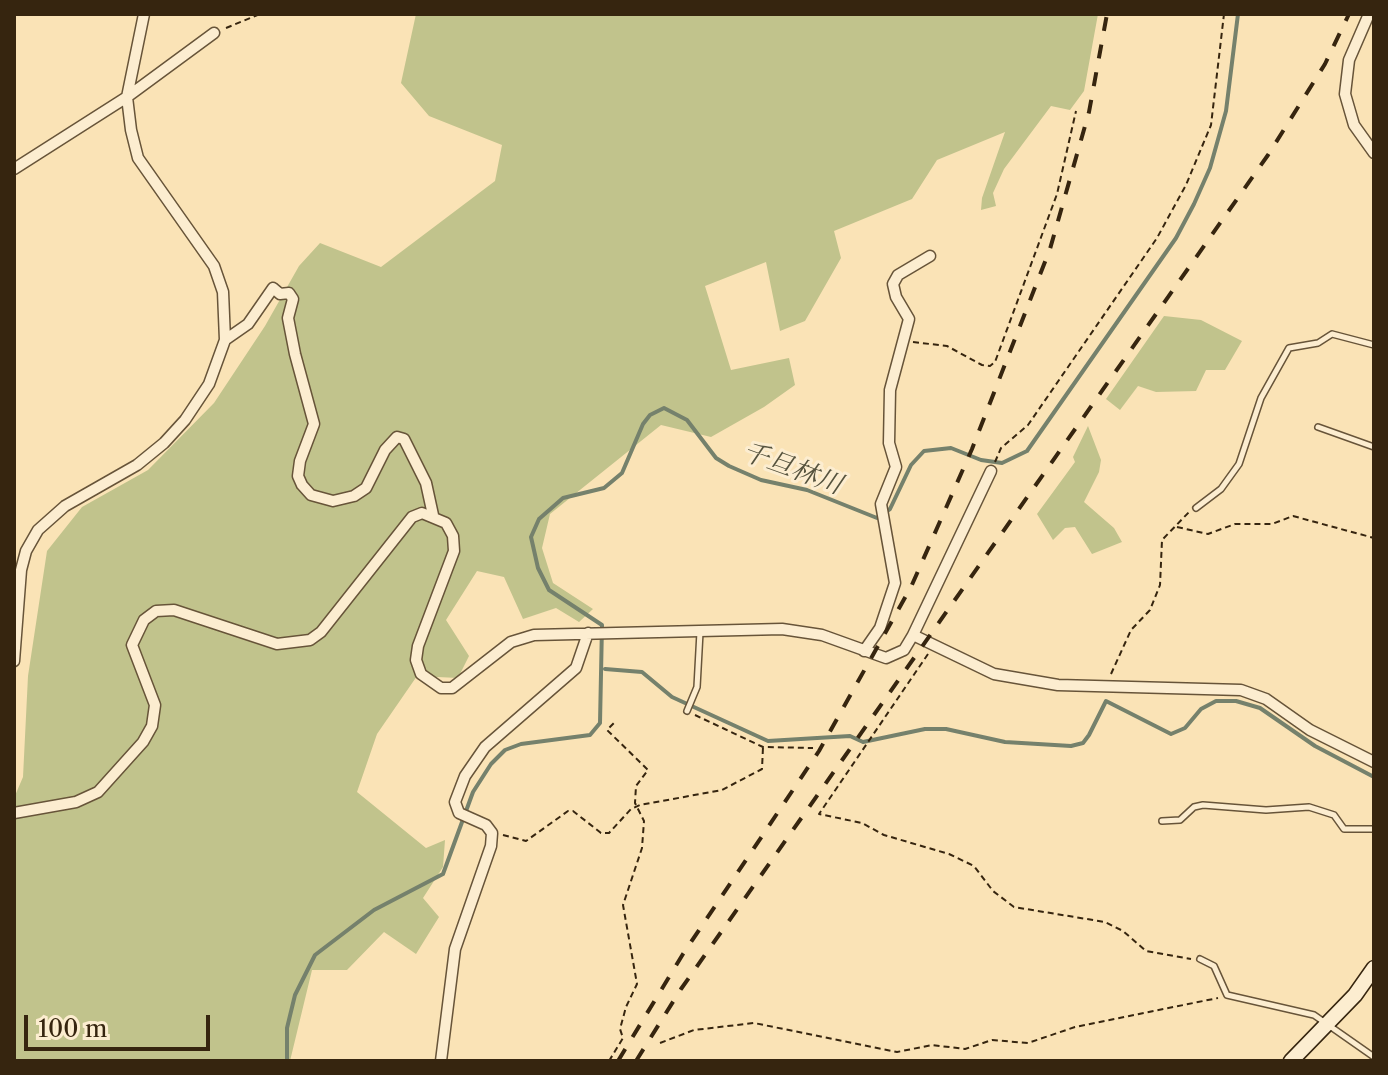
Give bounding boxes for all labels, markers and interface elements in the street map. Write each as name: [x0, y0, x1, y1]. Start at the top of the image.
water label: 千旦林川: [738, 437, 846, 501]
scale bar: [28, 999, 214, 1049]
text: 100 m: [38, 1014, 107, 1043]

